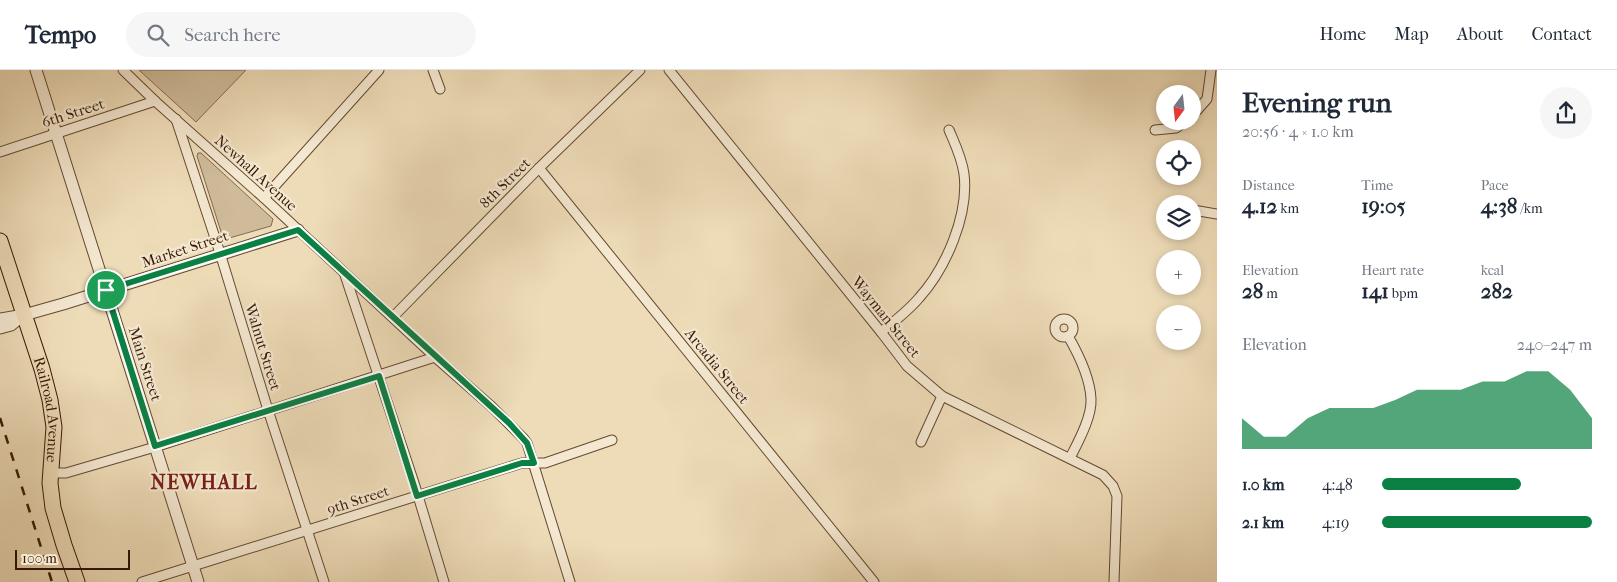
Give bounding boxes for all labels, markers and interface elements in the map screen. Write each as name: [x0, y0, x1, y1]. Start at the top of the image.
search box: [126, 12, 476, 57]
text: Tempo: [25, 21, 96, 49]
icon: search: [144, 21, 172, 49]
text: Search here: [184, 24, 281, 46]
text: Home: [1319, 24, 1366, 45]
text: Map: [1394, 24, 1429, 45]
text: About: [1457, 24, 1503, 45]
text: Contact: [1531, 24, 1592, 45]
north arrow: [1156, 85, 1201, 130]
map controls: [1156, 85, 1201, 350]
text: Evening run: [1242, 86, 1392, 119]
button: share: [1540, 87, 1592, 139]
street label: 6th Street: [39, 94, 107, 132]
text: 20:56 · 4 × 1.0 km: [1242, 122, 1354, 141]
street label: Newhall Avenue: [211, 131, 301, 215]
button: locate: [1156, 140, 1201, 185]
street label: 8th Street: [476, 154, 534, 212]
text: Distance: [1242, 177, 1295, 194]
text: Time: [1361, 177, 1393, 194]
text: Pace: [1481, 177, 1509, 194]
text: 4.12: [1242, 194, 1277, 218]
text: 19:05: [1361, 194, 1406, 218]
text: 4:38: [1481, 194, 1517, 218]
button: layers: [1156, 195, 1201, 240]
text: km: [1277, 200, 1299, 217]
text: /km: [1517, 200, 1543, 217]
street label: Market Street: [139, 226, 231, 271]
button: +: [1156, 250, 1201, 295]
text: Elevation: [1242, 262, 1299, 279]
text: Heart rate: [1361, 262, 1424, 279]
text: kcal: [1481, 262, 1504, 279]
pin: [85, 269, 127, 311]
street label: Wayman Street: [847, 272, 925, 362]
icon: arrive: [92, 276, 120, 304]
text: 28: [1242, 279, 1263, 303]
text: 141: [1361, 279, 1389, 303]
text: 282: [1481, 279, 1513, 303]
text: m: [1263, 285, 1278, 302]
text: bpm: [1389, 285, 1418, 302]
street label: Walnut Street: [241, 300, 285, 393]
button: −: [1156, 305, 1201, 350]
street label: Arcadia Street: [680, 324, 753, 408]
street label: Main Street: [125, 325, 166, 404]
text: Elevation: [1242, 335, 1307, 354]
text: 240–247 m: [1517, 335, 1592, 354]
street label: Railroad Avenue: [30, 354, 63, 464]
district label: NEWHALL: [151, 471, 257, 494]
text: 1.0 km: [1242, 475, 1285, 494]
text: 4:48: [1322, 475, 1353, 494]
street label: 9th Street: [325, 481, 392, 519]
text: 2.1 km: [1242, 513, 1284, 532]
text: 4:19: [1322, 513, 1349, 532]
scale bar: [15, 547, 130, 570]
text: 100 m: [22, 550, 57, 567]

